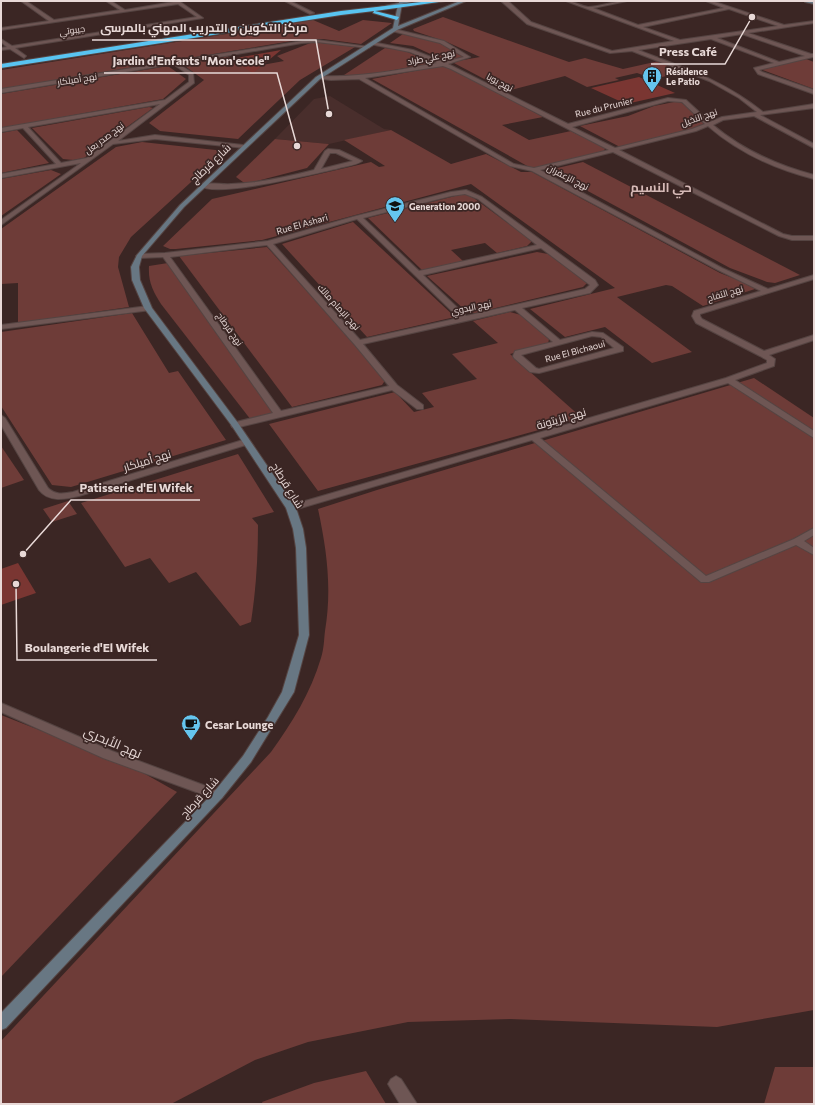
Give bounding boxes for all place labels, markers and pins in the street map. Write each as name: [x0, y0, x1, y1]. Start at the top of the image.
callout: مركز التكوين و التدريب المهني بالمرسى: [92, 16, 316, 40]
callout: Press Café: [651, 40, 725, 64]
callout: Jardin d'Enfants "Mon'ecole": [104, 49, 277, 73]
building icon: Résidence Le Patio: [641, 65, 663, 93]
place label: Résidence Le Patio: [666, 66, 708, 87]
school or university icon: Generation 2000: [384, 195, 406, 223]
place label: Generation 2000: [409, 201, 480, 212]
callout: Patisserie d'El Wifek: [71, 476, 200, 500]
callout: Boulangerie d'El Wifek: [17, 636, 157, 660]
cafe icon: Cesar Lounge: [180, 713, 202, 741]
place label: Cesar Lounge: [205, 718, 273, 731]

